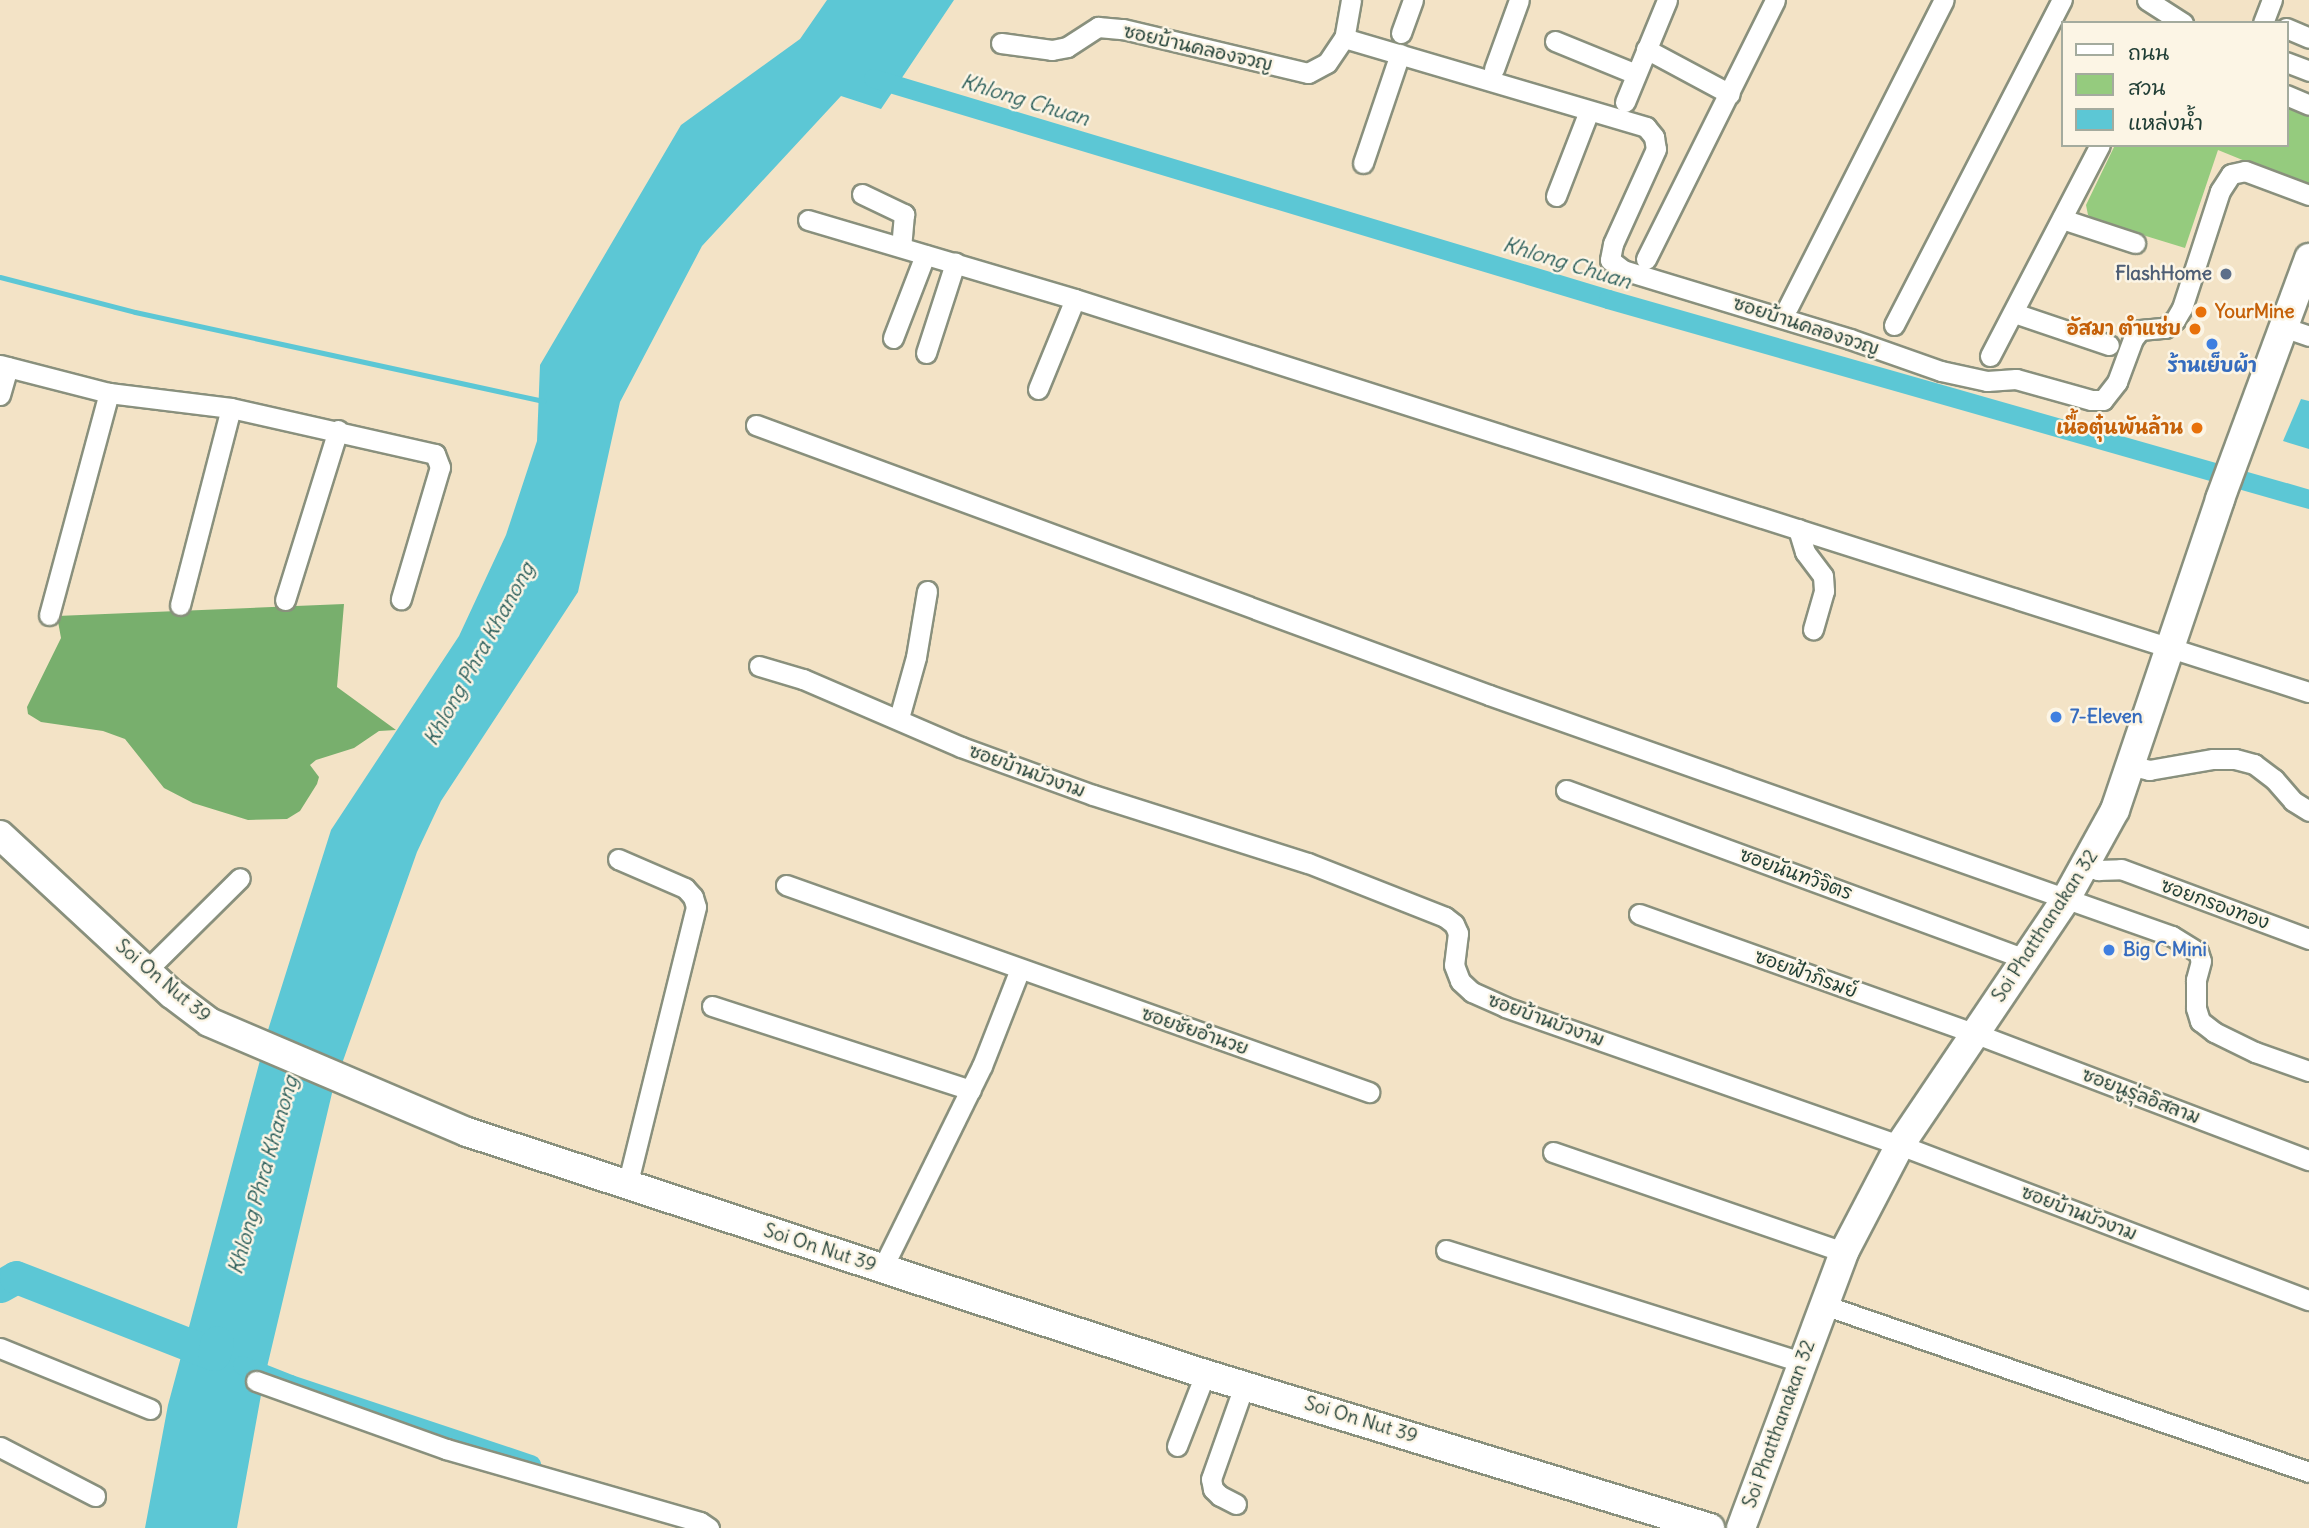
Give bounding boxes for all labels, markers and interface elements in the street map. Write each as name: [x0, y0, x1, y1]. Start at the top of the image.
street label: ซอยบ้านคลองจวญ: [1121, 20, 1275, 76]
legend: [2060, 21, 2288, 147]
text: ถนน: [2128, 39, 2169, 66]
water label: Khlong Chuan: [958, 69, 1092, 131]
text: สวน: [2128, 74, 2165, 101]
text: แหล่งน้ำ: [2128, 109, 2203, 136]
water label: Khlong Chuan: [1500, 232, 1634, 294]
place label: FlashHome: [2115, 263, 2212, 285]
marker: FlashHome: [2218, 266, 2234, 282]
street label: ซอยบ้านคลองจวญ: [1730, 292, 1882, 360]
place label: YourMine: [2215, 301, 2294, 323]
marker: YourMine: [2193, 304, 2209, 320]
place label: อัสมา ตำแซ่บ: [2067, 318, 2181, 340]
marker: อัสมา ตำแซ่บ: [2187, 321, 2203, 337]
marker: ร้านเย็บผ้า: [2204, 336, 2220, 352]
place label: ร้านเย็บผ้า: [2167, 355, 2257, 377]
place label: เนื้อตุ๋นพันล้าน: [2056, 417, 2183, 439]
marker: เนื้อตุ๋นพันล้าน: [2189, 420, 2205, 436]
water label: Khlong Phra Khanong: [418, 558, 540, 750]
place label: 7-Eleven: [2070, 706, 2143, 728]
marker: 7-Eleven: [2048, 709, 2064, 725]
street label: ซอยบ้านบัวงาม: [966, 739, 1088, 803]
street label: ซอยนันทวิจิตร: [1737, 843, 1855, 905]
street label: Soi Phatthanakan 32: [1987, 846, 2103, 1006]
street label: ซอยกรองทอง: [2158, 874, 2272, 934]
street label: Soi On Nut 39: [111, 935, 215, 1027]
place label: Big C Mini: [2123, 939, 2207, 961]
marker: Big C Mini: [2101, 942, 2117, 958]
street label: ซอยฟ้าภิรมย์: [1751, 945, 1861, 1003]
street label: ซอยบ้านบัวงาม: [1485, 988, 1607, 1052]
street label: ซอยชัยอำนวย: [1138, 1002, 1252, 1060]
street label: ซอยนูรุ่ลอิสลาม: [2079, 1063, 2203, 1129]
water label: Khlong Phra Khanong: [223, 1073, 303, 1277]
street label: ซอยบ้านบัวงาม: [2018, 1180, 2140, 1246]
street label: Soi On Nut 39: [761, 1219, 879, 1277]
street label: Soi Phatthanakan 32: [1738, 1337, 1820, 1511]
street label: Soi On Nut 39: [1302, 1392, 1420, 1448]

